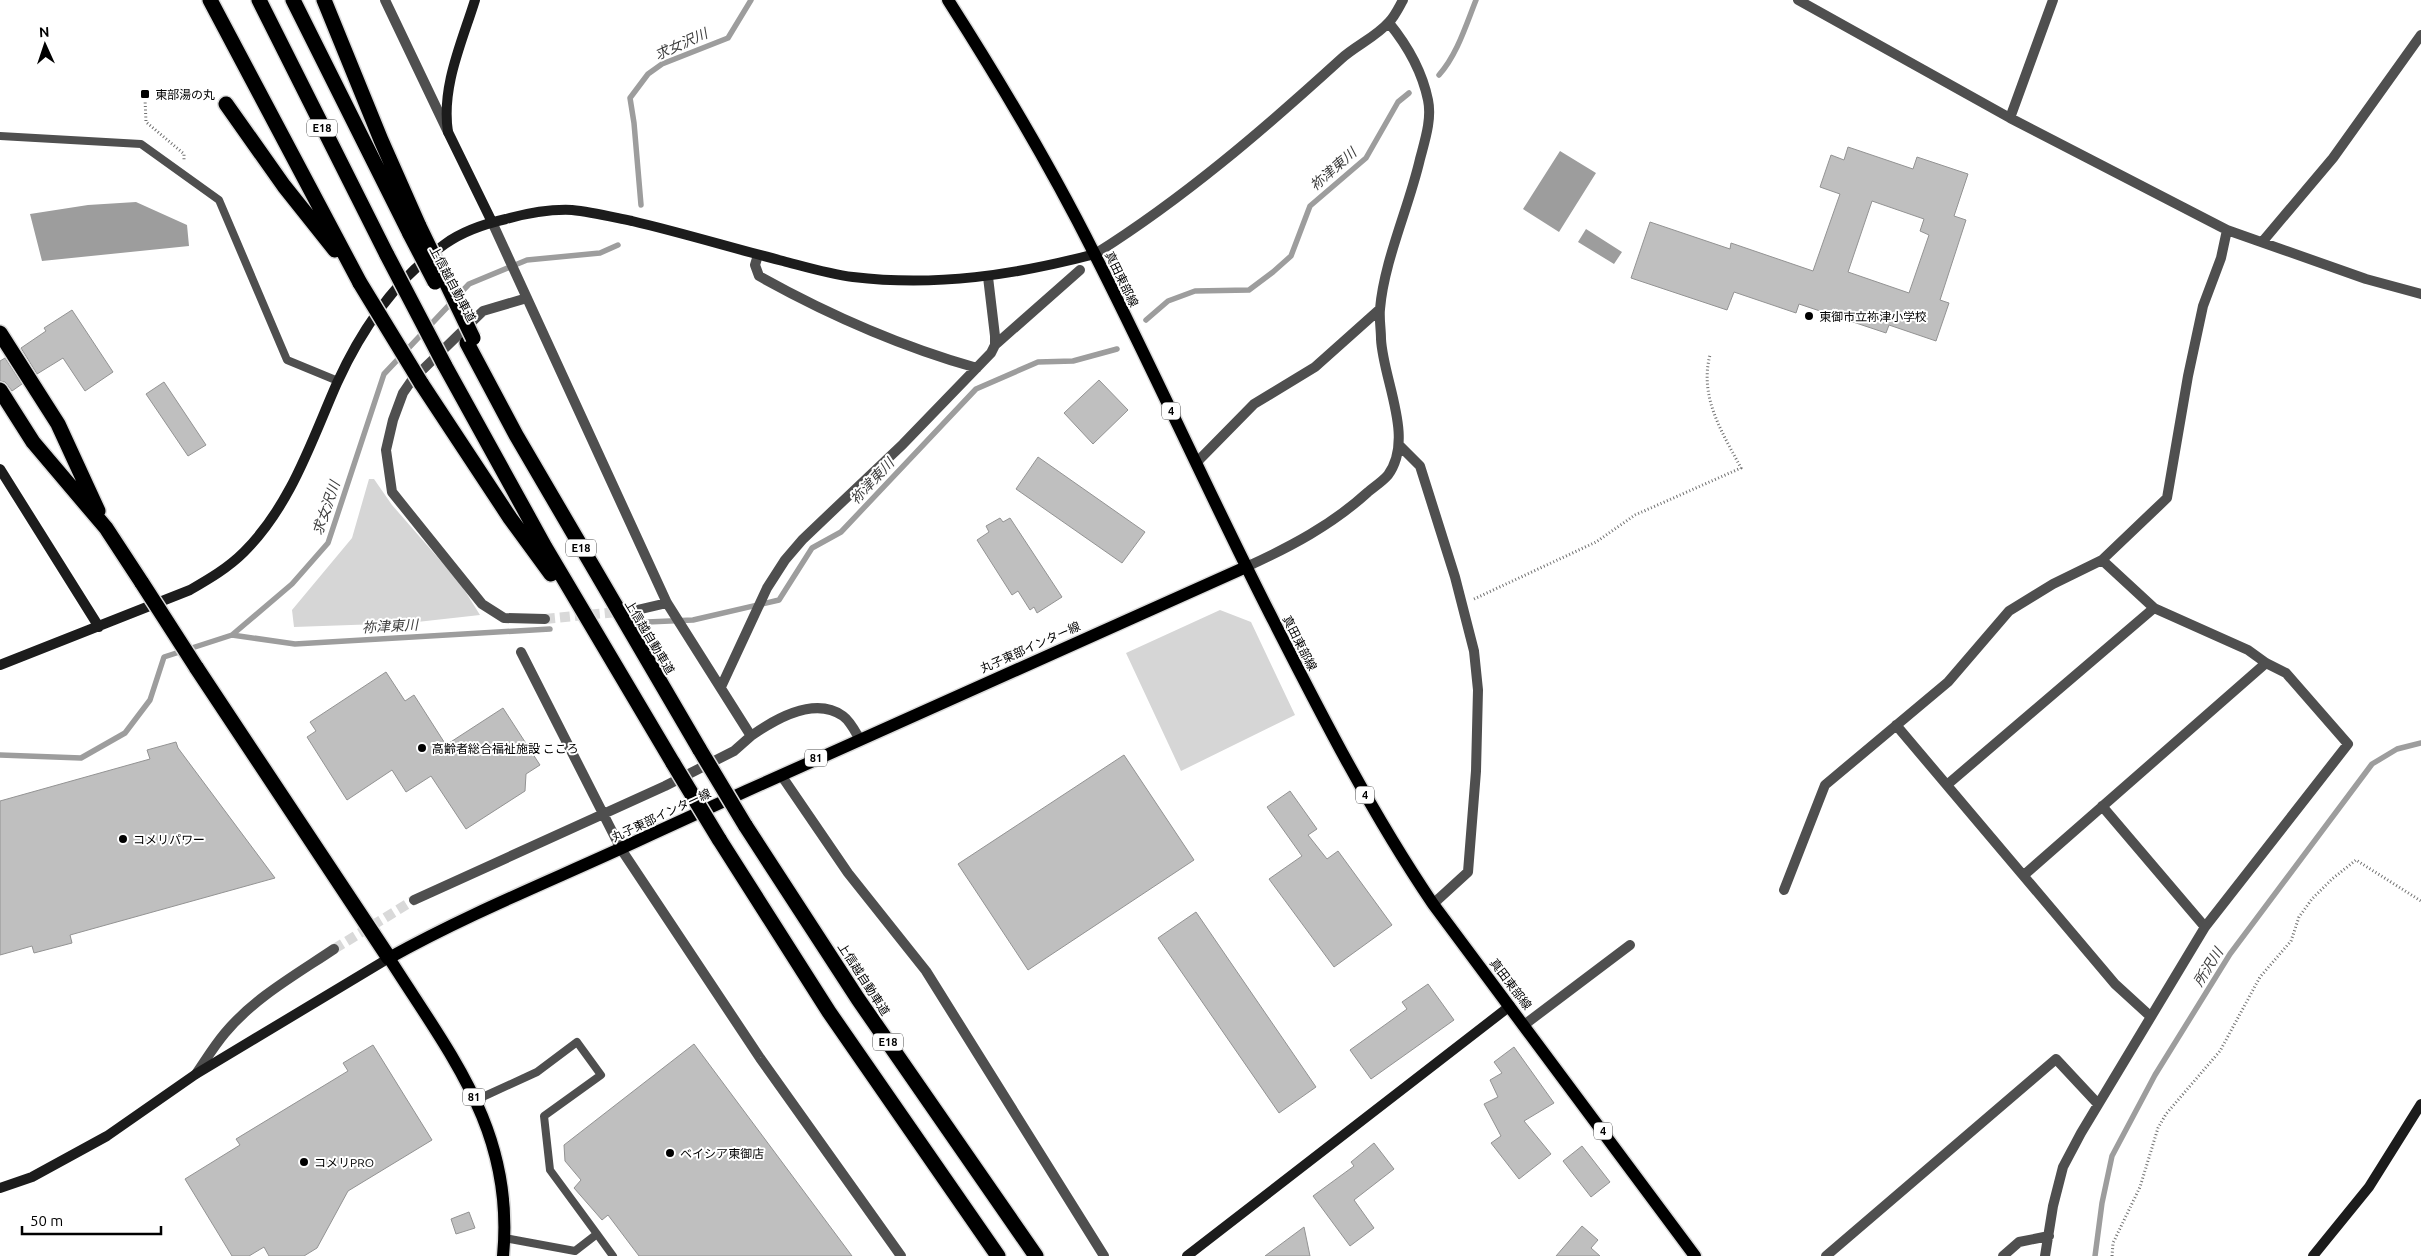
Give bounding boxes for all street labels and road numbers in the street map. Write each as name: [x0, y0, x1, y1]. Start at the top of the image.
road number: E18: [307, 120, 337, 136]
street label: 上信越自動車道: [428, 244, 478, 324]
street label: 真田東部線: [1103, 249, 1141, 309]
road number: 4: [1162, 402, 1180, 420]
road number: E18: [566, 540, 596, 556]
street label: 上信越自動車道: [623, 598, 677, 676]
street label: 真田東部線: [1281, 613, 1319, 673]
street label: 丸子東部インター線: [978, 619, 1082, 675]
road number: 81: [805, 750, 827, 766]
street label: 丸子東部インター線: [609, 786, 713, 844]
road number: 4: [1356, 786, 1374, 804]
street label: 上信越自動車道: [836, 940, 892, 1018]
street label: 真田東部線: [1488, 956, 1534, 1012]
road number: E18: [873, 1034, 903, 1050]
road number: 81: [463, 1088, 485, 1106]
road number: 4: [1594, 1122, 1612, 1140]

